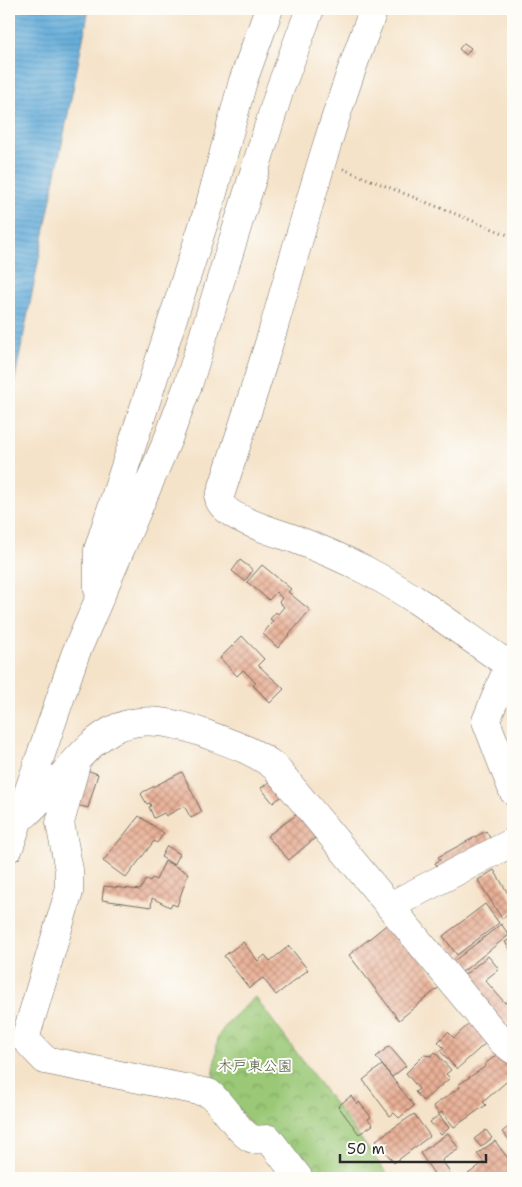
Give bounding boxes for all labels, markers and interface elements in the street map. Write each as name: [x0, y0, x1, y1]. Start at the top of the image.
park label: 木戸東公園: [217, 1056, 293, 1076]
scale bar: [340, 1132, 486, 1164]
text: 50 m: [347, 1139, 385, 1159]

